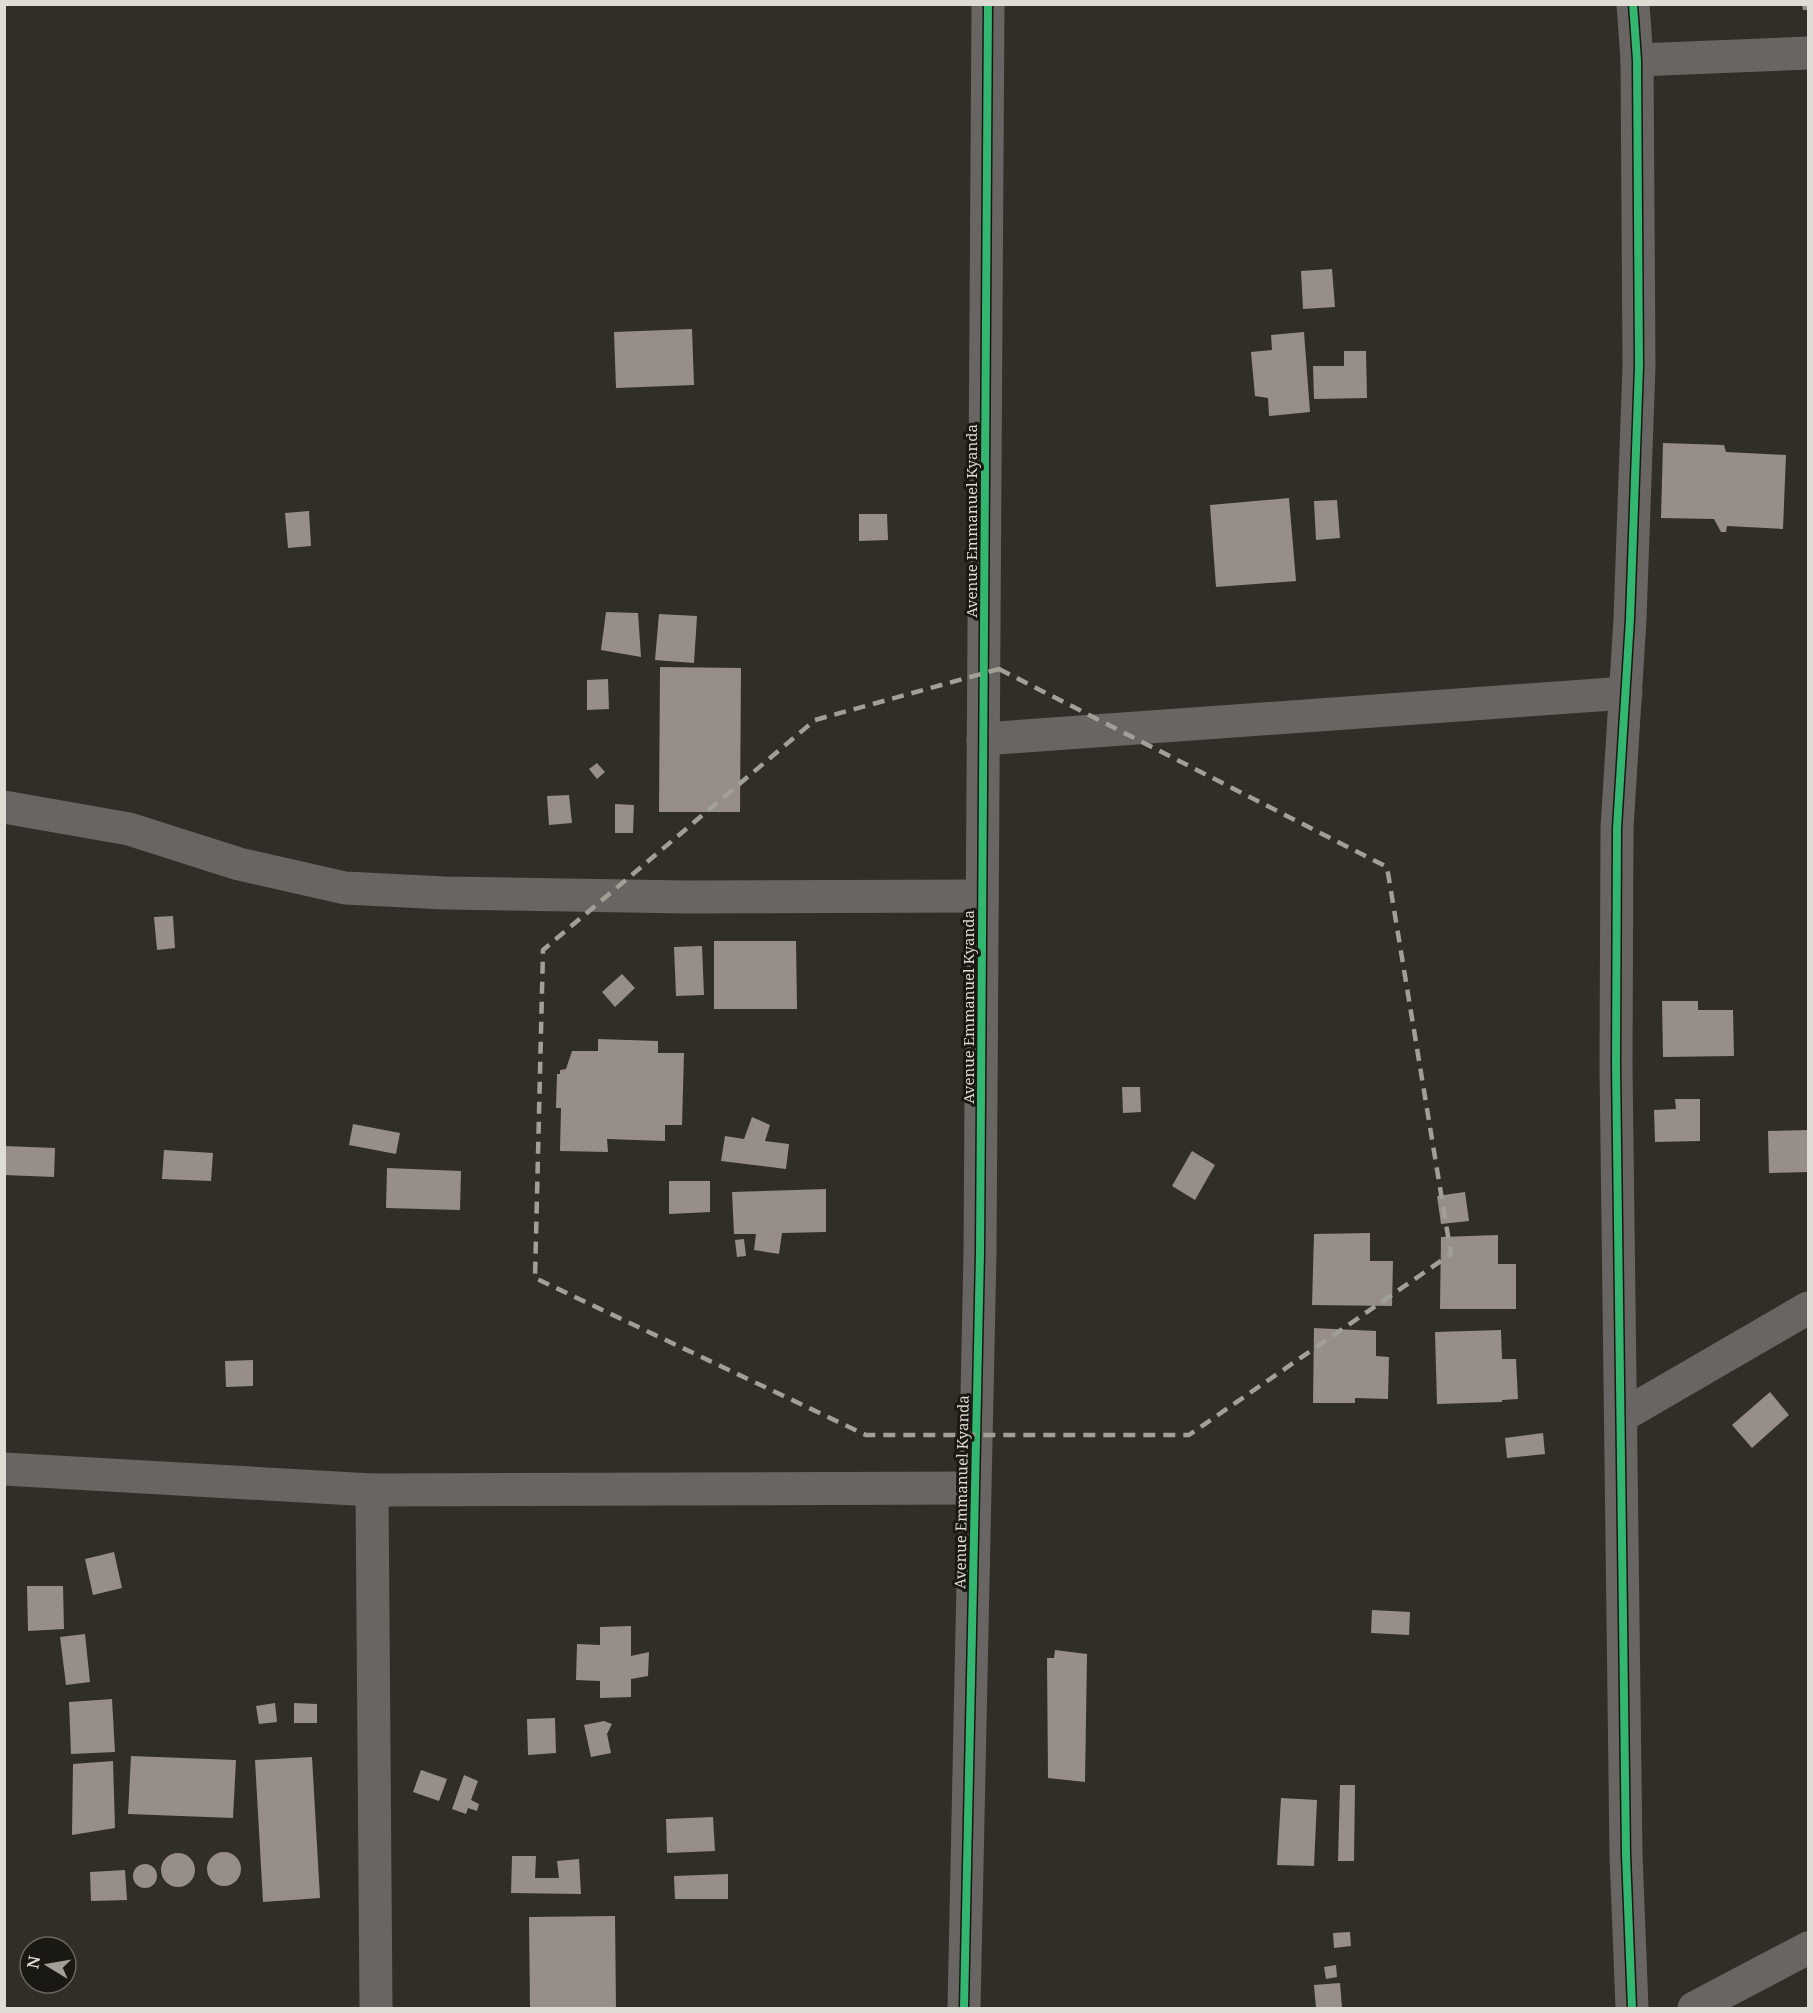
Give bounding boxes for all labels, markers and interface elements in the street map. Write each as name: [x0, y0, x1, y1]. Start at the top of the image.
street label: Avenue Emmanuel Kyanda: [961, 424, 981, 618]
street label: Avenue Emmanuel Kyanda: [958, 910, 978, 1104]
street label: Avenue Emmanuel Kyanda: [949, 1395, 973, 1589]
north arrow: [18, 1935, 78, 1995]
text: N: [21, 1953, 45, 1970]

